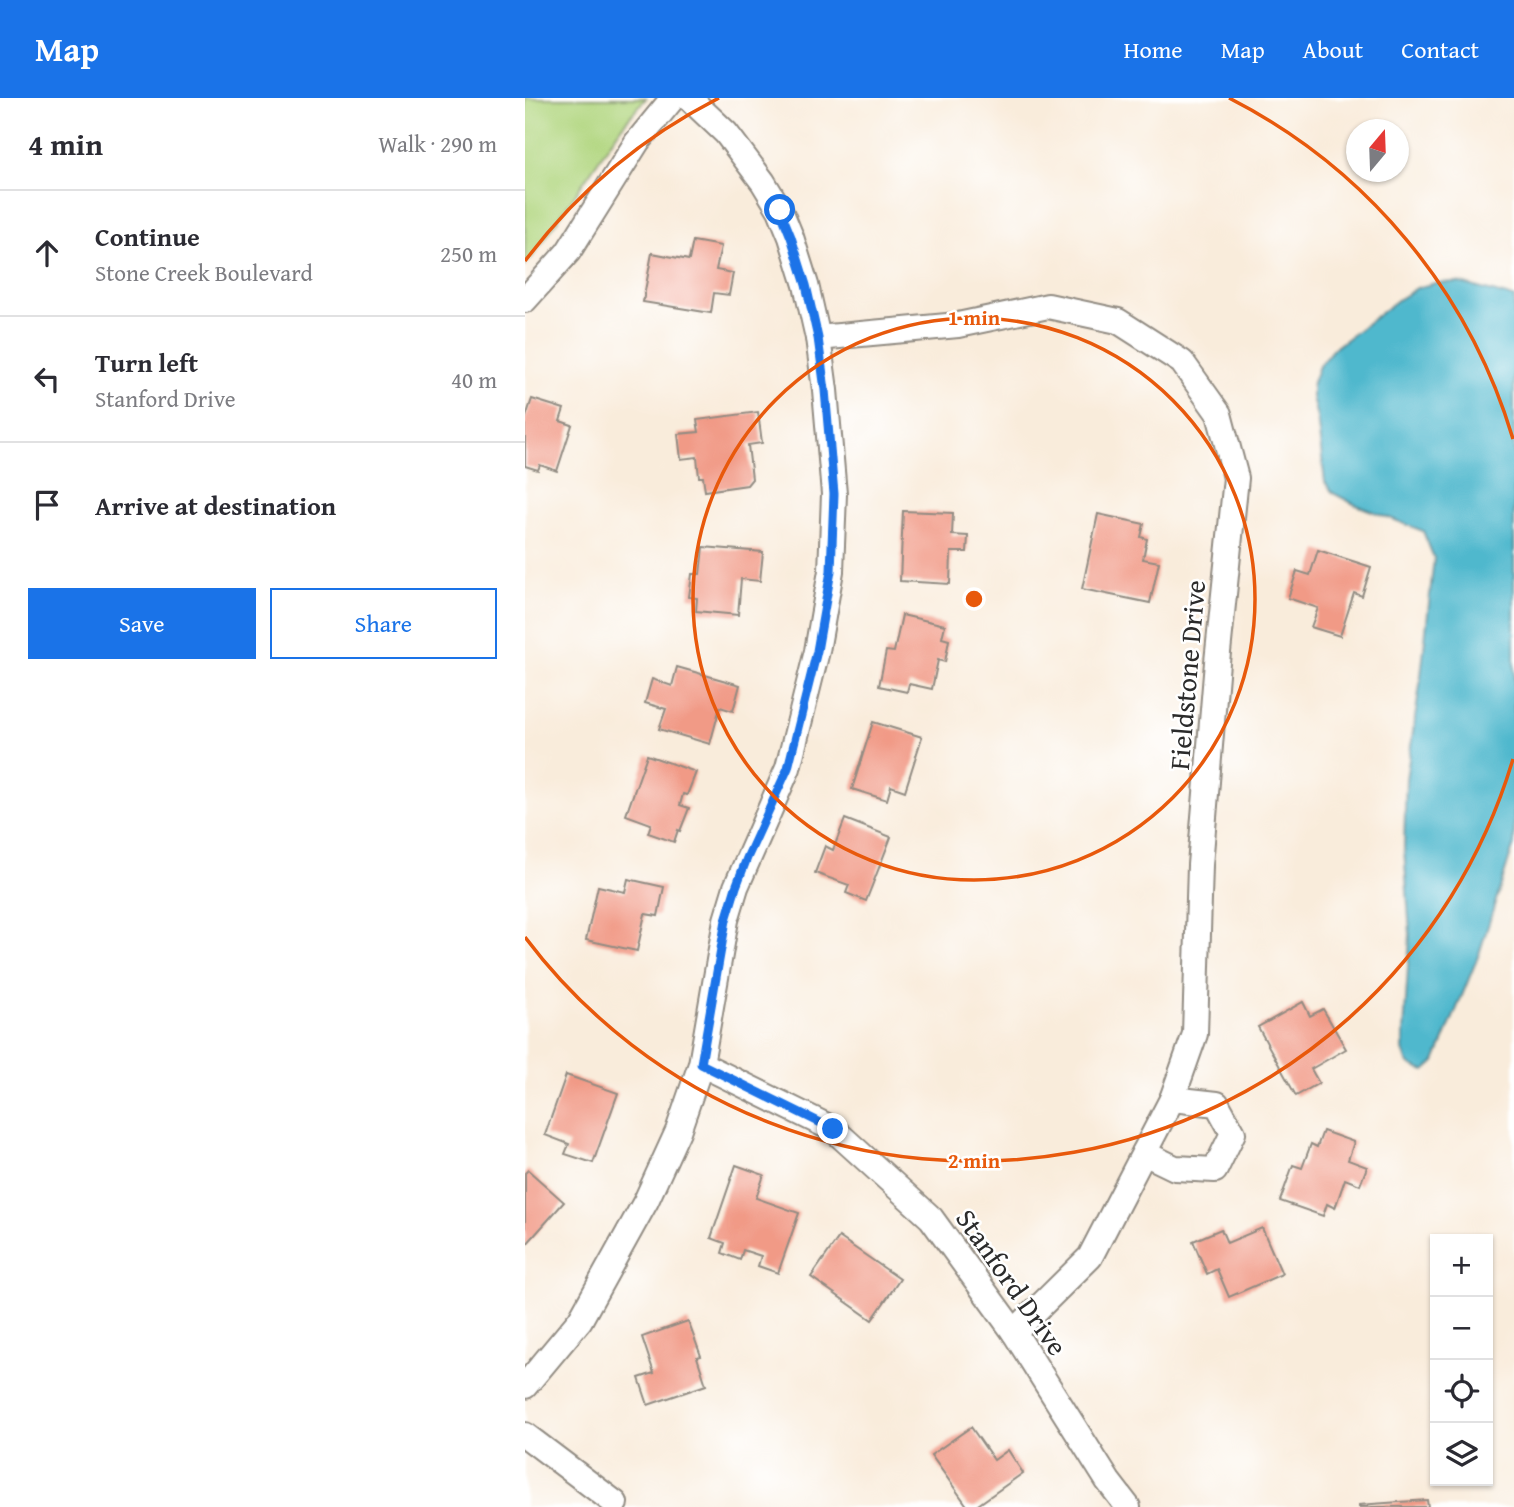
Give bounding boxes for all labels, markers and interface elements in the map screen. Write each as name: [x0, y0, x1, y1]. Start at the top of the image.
text: Map: [35, 25, 99, 73]
text: Home: [1124, 32, 1183, 67]
text: Map: [1221, 32, 1265, 67]
text: About: [1303, 32, 1363, 67]
text: Contact: [1401, 32, 1479, 67]
north arrow: [1346, 119, 1409, 182]
text: 4 min: [28, 122, 103, 166]
text: Walk · 290 m: [378, 127, 497, 160]
route start: [764, 194, 795, 225]
text: Continue: [95, 217, 200, 256]
icon: ahead: [28, 234, 66, 272]
text: 250 m: [440, 237, 497, 270]
text: Stone Creek Boulevard: [95, 256, 313, 289]
text: 1 min: [948, 302, 1001, 333]
text: Turn left: [95, 343, 198, 382]
icon: left: [28, 360, 66, 398]
text: 40 m: [451, 363, 497, 396]
text: Stanford Drive: [95, 382, 235, 415]
icon: arrive: [28, 486, 66, 524]
text: Arrive at destination: [95, 486, 336, 525]
street label: Fieldstone Drive: [1158, 578, 1215, 772]
centre of rings: [962, 587, 986, 611]
button: Save: [28, 588, 256, 659]
button: Share: [270, 588, 497, 659]
route end: [817, 1113, 848, 1144]
text: 2 min: [948, 1145, 1001, 1176]
street label: Stanford Drive: [947, 1200, 1078, 1364]
map controls: [1430, 1234, 1493, 1486]
button: +: [1430, 1234, 1493, 1297]
button: −: [1430, 1297, 1493, 1360]
button: locate: [1430, 1360, 1493, 1423]
button: layers: [1430, 1423, 1493, 1486]

